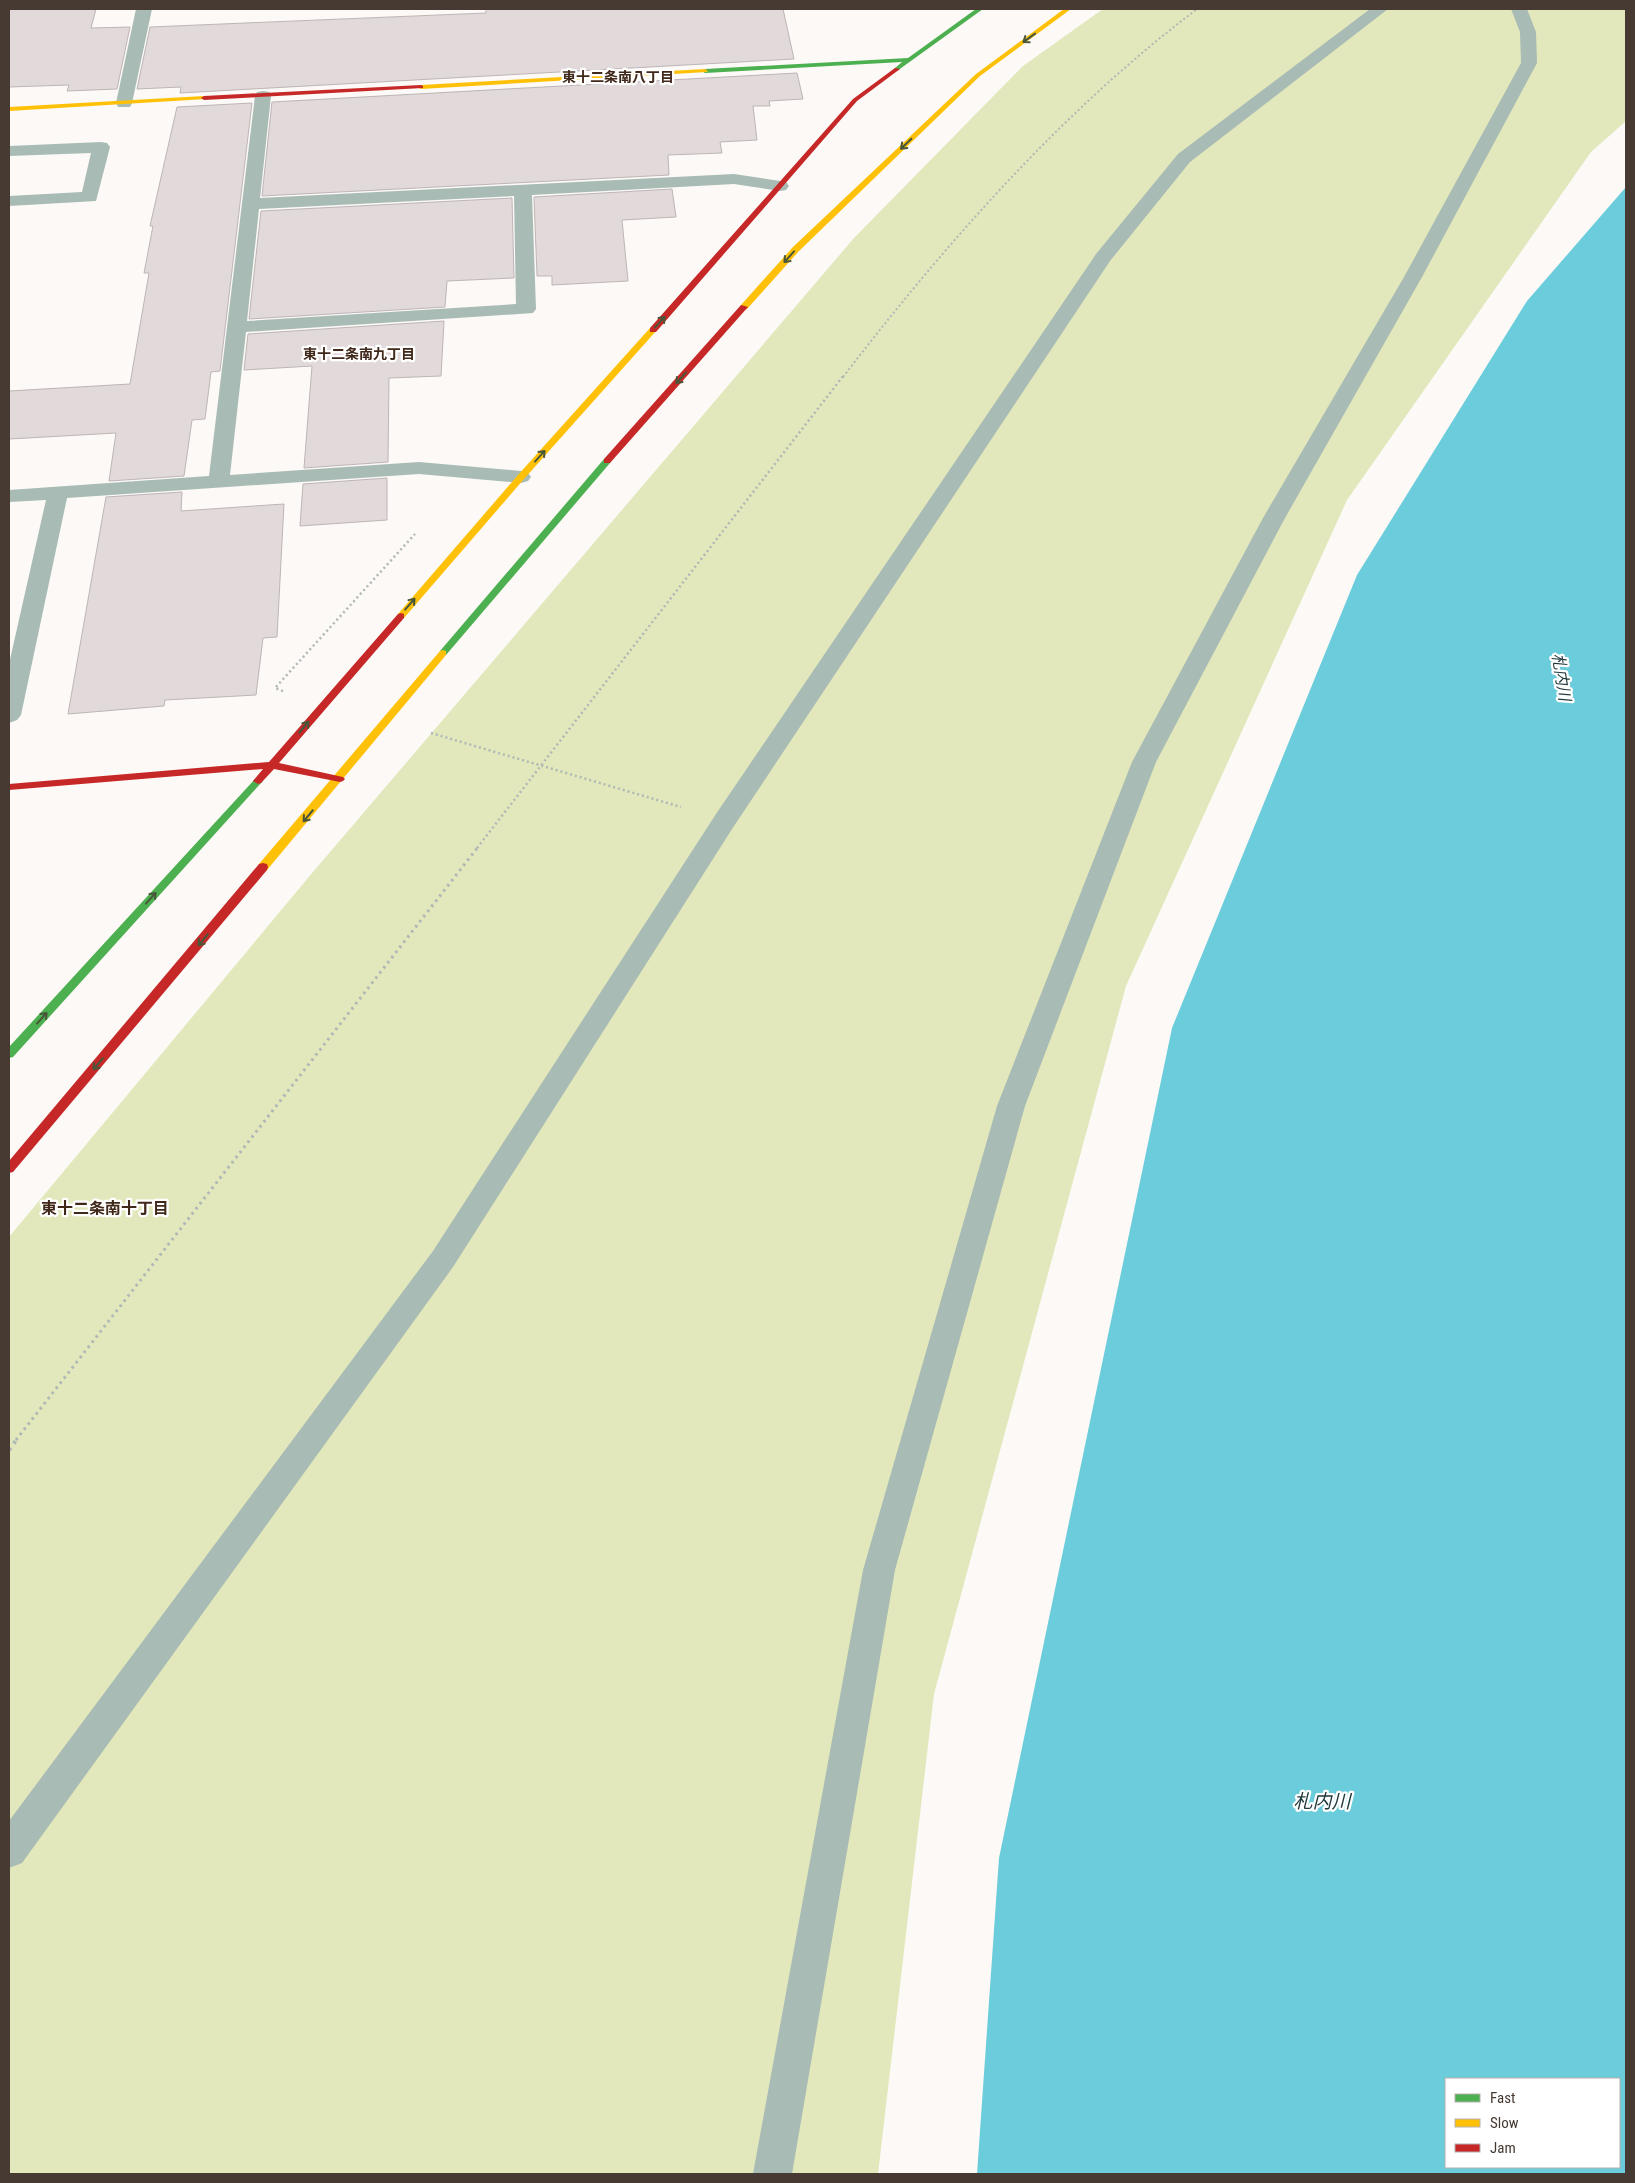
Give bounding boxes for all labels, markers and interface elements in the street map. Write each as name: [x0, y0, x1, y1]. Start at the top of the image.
one-way arrow: [1023, 32, 1036, 43]
district label: 東十二条南八丁目: [562, 69, 674, 85]
one-way arrow: [900, 138, 912, 150]
one-way arrow: [783, 250, 795, 263]
one-way arrow: [654, 315, 666, 328]
district label: 東十二条南九丁目: [303, 346, 415, 362]
one-way arrow: [675, 371, 687, 384]
one-way arrow: [534, 449, 546, 462]
one-way arrow: [404, 598, 416, 611]
water label: 札内川: [1548, 652, 1575, 704]
one-way arrow: [298, 721, 309, 734]
one-way arrow: [303, 809, 314, 822]
one-way arrow: [145, 891, 157, 904]
one-way arrow: [198, 933, 209, 946]
one-way arrow: [36, 1011, 48, 1024]
one-way arrow: [92, 1057, 104, 1070]
district label: 東十二条南十丁目: [41, 1199, 169, 1218]
water label: 札内川: [1293, 1790, 1352, 1813]
legend: [1445, 2078, 1620, 2168]
text: Fast: [1490, 2089, 1515, 2107]
text: Slow: [1490, 2114, 1519, 2132]
text: Jam: [1490, 2139, 1516, 2157]

